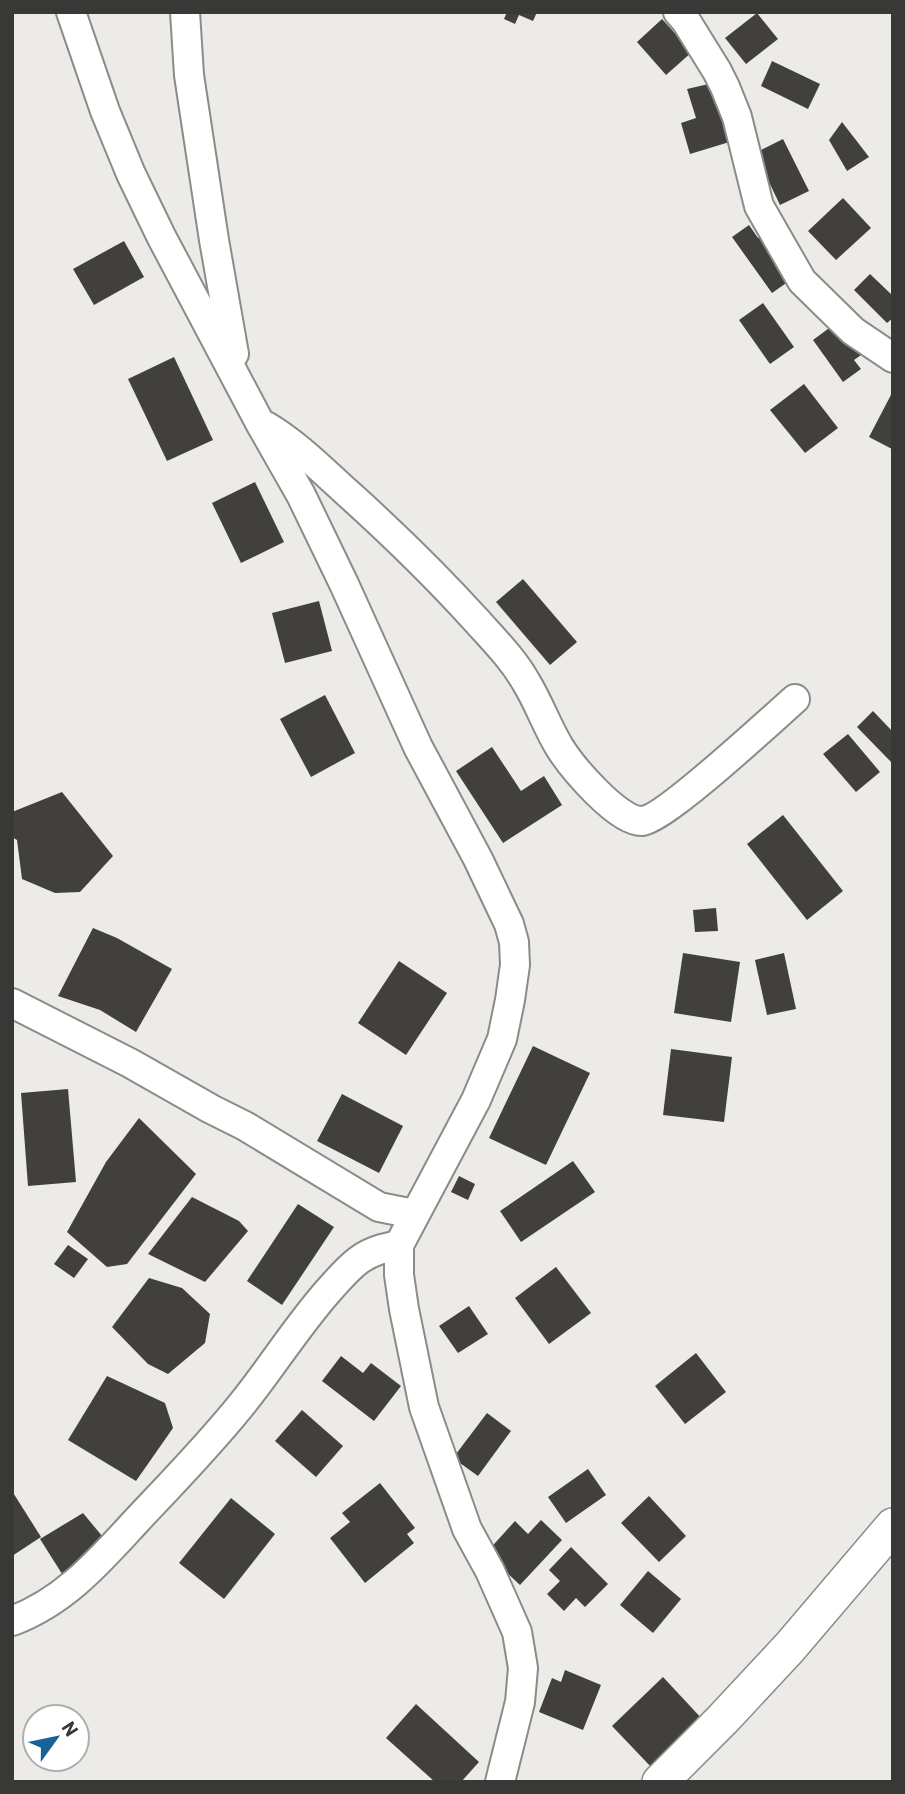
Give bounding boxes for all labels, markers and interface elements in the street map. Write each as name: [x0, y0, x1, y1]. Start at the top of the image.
north arrow: [21, 1703, 91, 1773]
text: N: [58, 1717, 84, 1740]

